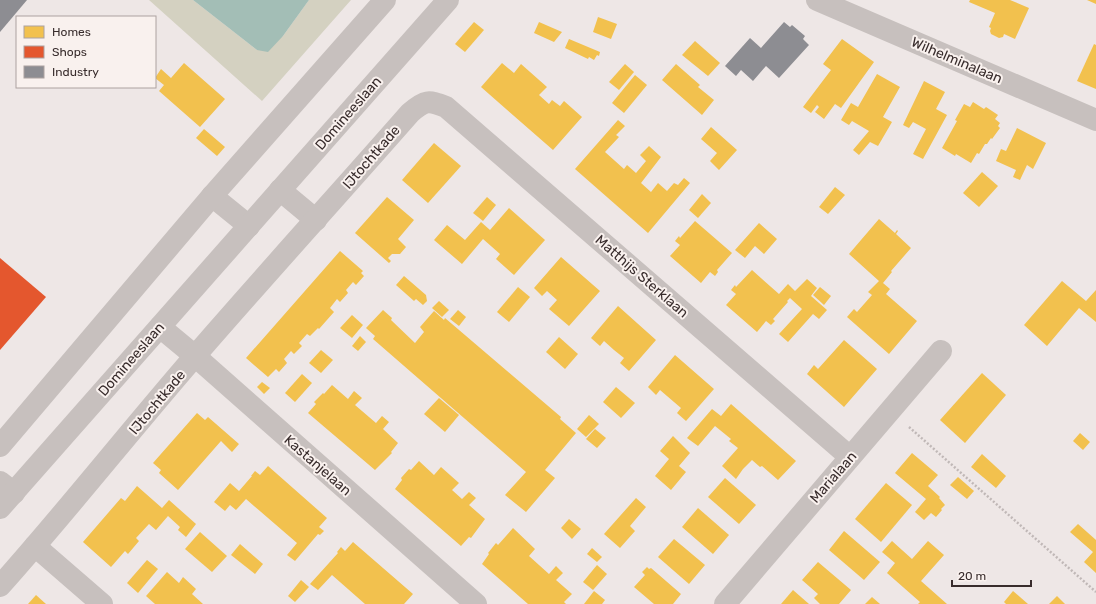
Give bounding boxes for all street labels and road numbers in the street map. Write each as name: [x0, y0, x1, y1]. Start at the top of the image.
street label: Wilhelminalaan: [909, 34, 1005, 87]
street label: Domineeslaan: [312, 73, 385, 154]
street label: IJtochtkade: [339, 122, 404, 193]
street label: Matthijs Sterklaan: [592, 231, 692, 321]
street label: Domineeslaan: [95, 319, 168, 400]
street label: IJtochtkade: [126, 367, 189, 438]
street label: Kastanjelaan: [281, 432, 355, 499]
street label: Marialaan: [806, 448, 860, 507]

